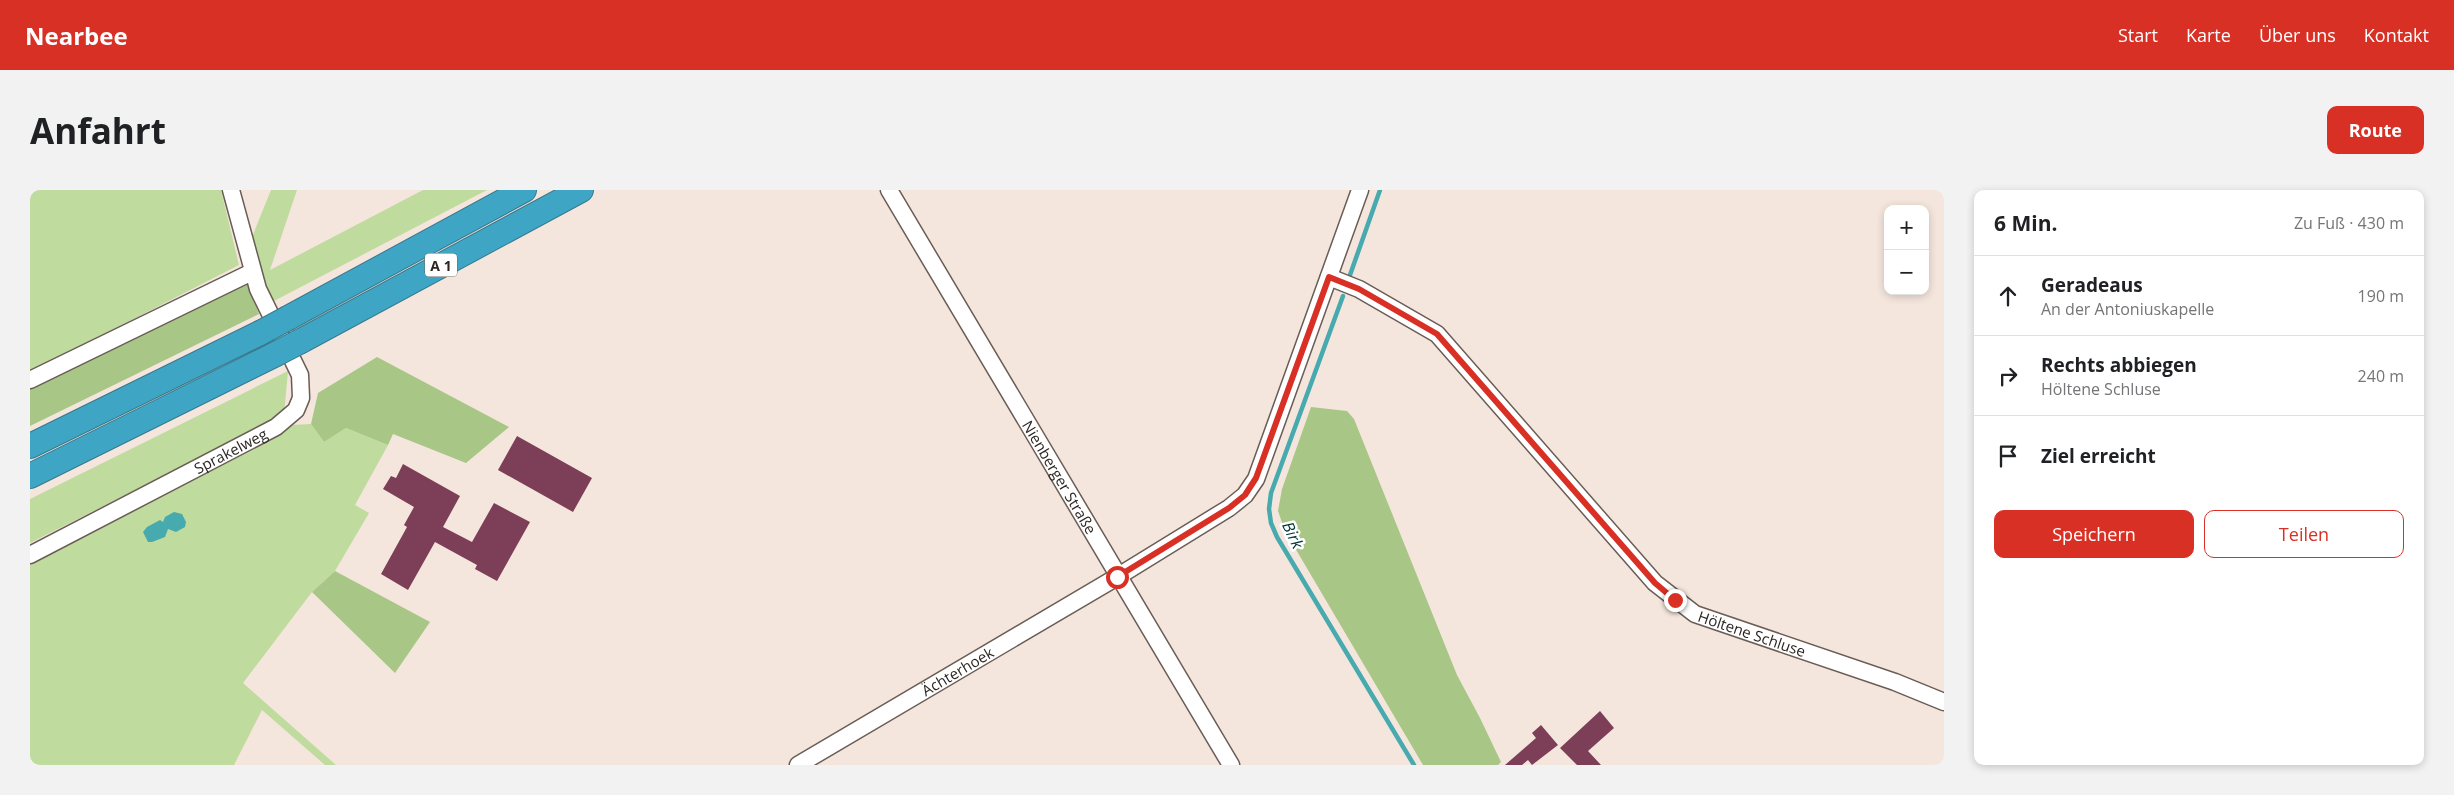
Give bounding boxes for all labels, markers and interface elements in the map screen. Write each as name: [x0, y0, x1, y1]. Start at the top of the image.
text: Nearbee: [25, 19, 128, 52]
text: Start: [2118, 23, 2158, 47]
text: Karte: [2186, 23, 2231, 47]
text: Über uns: [2259, 23, 2336, 47]
text: Kontakt: [2364, 23, 2429, 47]
button: Route: [2327, 106, 2424, 154]
text: Anfahrt: [30, 107, 166, 154]
map controls: [1884, 205, 1929, 295]
button: +: [1884, 205, 1929, 250]
text: 6 Min.: [1994, 209, 2057, 237]
text: Zu Fuß · 430 m: [2294, 212, 2404, 234]
button: −: [1884, 250, 1929, 295]
road number: A 1: [425, 254, 457, 276]
text: Geradeaus: [2041, 272, 2143, 298]
icon: ahead: [1994, 282, 2022, 310]
text: 190 m: [2358, 285, 2404, 307]
text: An der Antoniuskapelle: [2041, 298, 2214, 320]
text: Rechts abbiegen: [2041, 352, 2197, 378]
icon: right: [1994, 362, 2022, 390]
text: 240 m: [2358, 365, 2404, 387]
text: Höltene Schluse: [2041, 378, 2161, 400]
street label: Nienberger Straße: [1018, 417, 1101, 538]
street label: Sprakelweg: [190, 423, 271, 478]
icon: arrive: [1994, 442, 2022, 470]
text: Ziel erreicht: [2041, 443, 2156, 469]
button: Speichern: [1994, 510, 2194, 558]
button: Teilen: [2204, 510, 2404, 558]
water label: Birk: [1277, 518, 1309, 553]
route start: [1106, 566, 1129, 589]
route end: [1664, 589, 1687, 612]
street label: Höltene Schluse: [1695, 606, 1808, 661]
street label: Ächterhoek: [918, 642, 997, 700]

